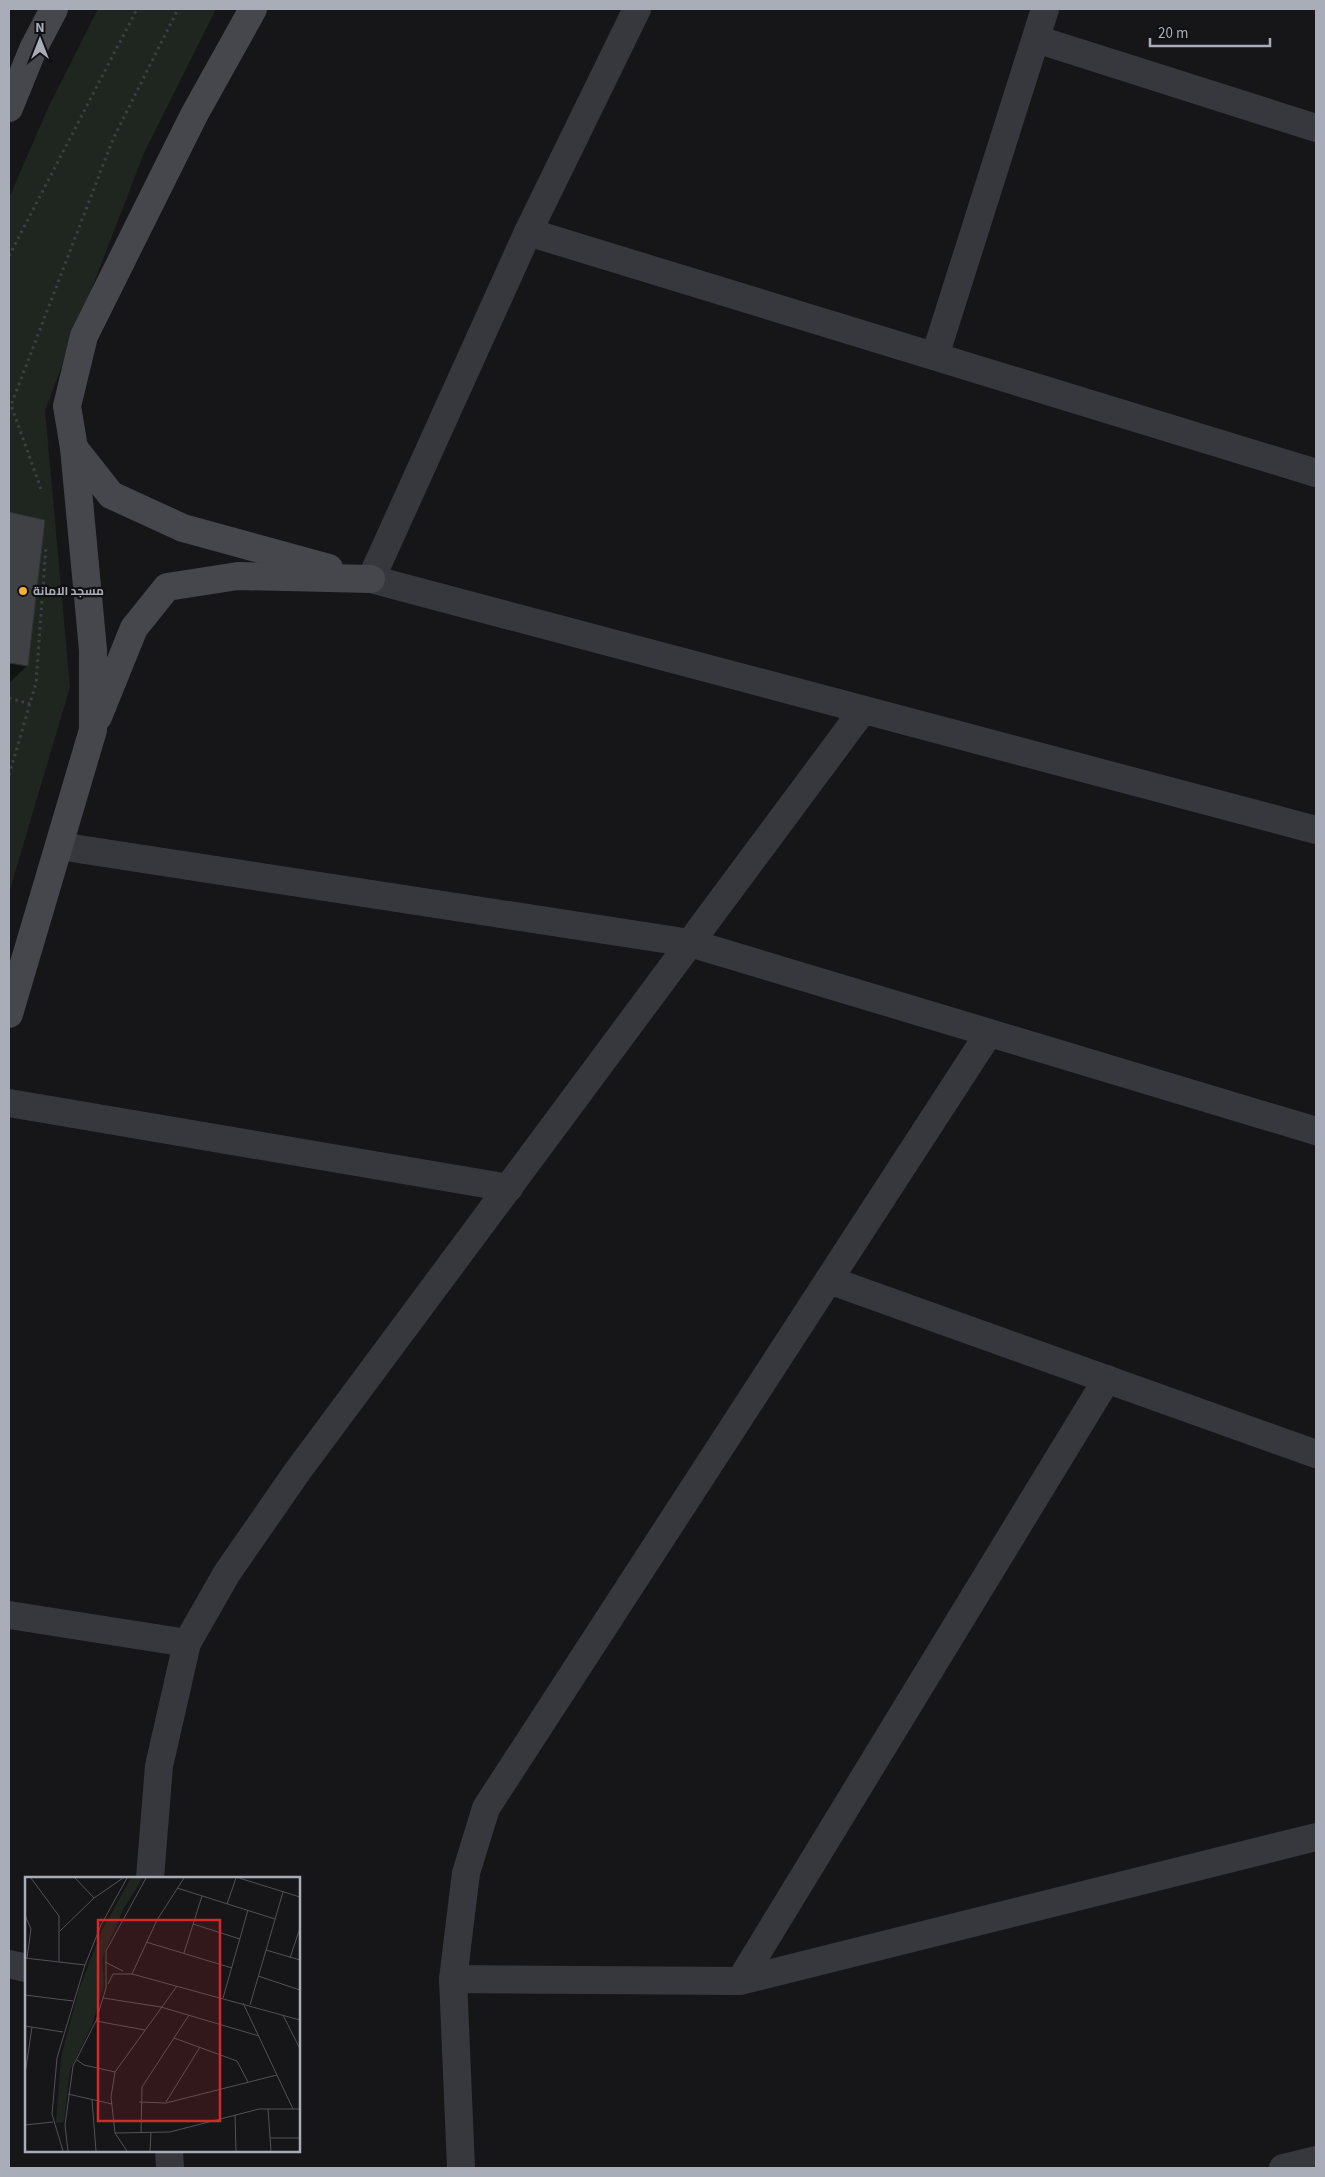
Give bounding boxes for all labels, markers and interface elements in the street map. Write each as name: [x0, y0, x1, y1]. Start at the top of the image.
north arrow: [15, 15, 65, 65]
scale bar: [1150, 15, 1270, 47]
text: N: [35, 18, 45, 38]
text: 20 m: [1158, 23, 1188, 44]
place label: مسجد الامانة: [33, 583, 104, 600]
marker: مسجد الامانة: [17, 585, 29, 597]
inset map: [25, 1877, 300, 2152]

